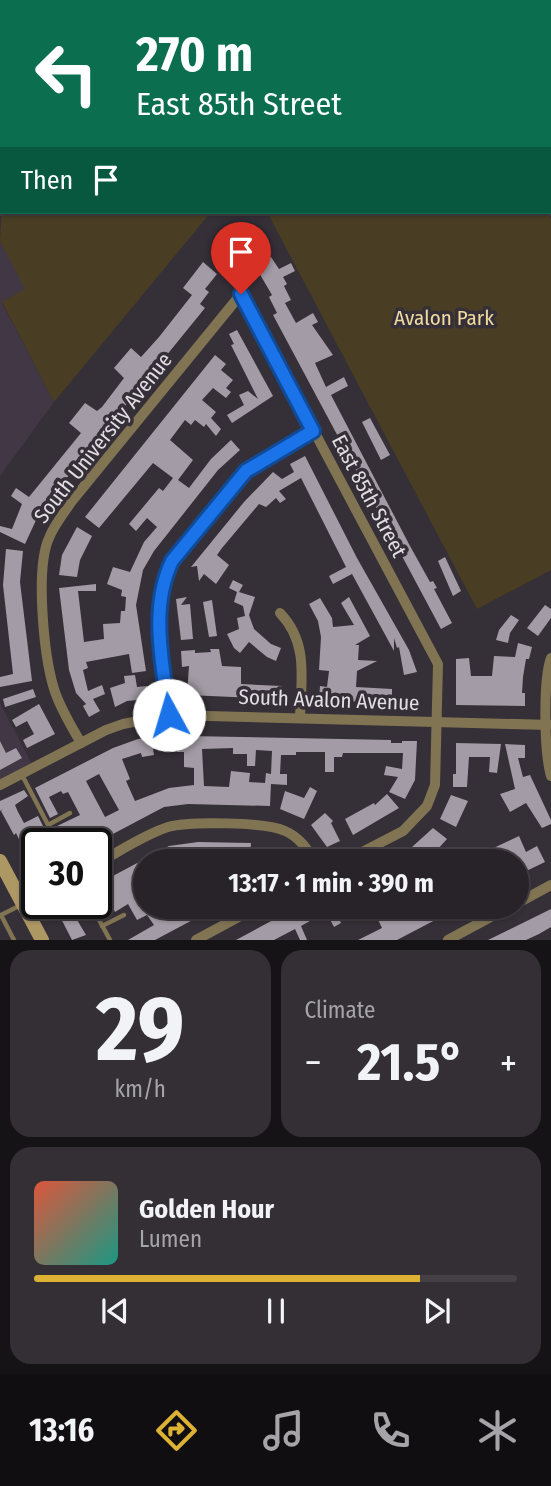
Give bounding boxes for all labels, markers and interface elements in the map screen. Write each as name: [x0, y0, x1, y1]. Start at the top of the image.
text: 270 m: [136, 25, 253, 84]
icon: left: [21, 28, 112, 119]
text: East 85th Street: [136, 85, 342, 123]
icon: arrive: [87, 161, 125, 199]
text: Then: [21, 165, 73, 196]
pin: [211, 222, 271, 294]
icon: arrive: [222, 233, 260, 271]
park label: Avalon Park: [394, 305, 494, 331]
street label: South University Avenue: [28, 348, 178, 528]
street label: East 85th Street: [326, 430, 412, 562]
position arrow: [132, 678, 206, 752]
street label: South Avalon Avenue: [238, 684, 420, 716]
speed limit sign: 30: [21, 828, 112, 919]
text: 13:17 · 1 min · 390 m: [228, 868, 434, 899]
text: 29: [96, 975, 185, 1084]
text: Climate: [305, 996, 375, 1024]
text: 21.5°: [357, 1031, 464, 1094]
text: −: [305, 1040, 322, 1086]
text: +: [500, 1040, 517, 1086]
text: km/h: [115, 1075, 166, 1103]
text: Golden Hour: [139, 1194, 274, 1225]
text: Lumen: [139, 1225, 202, 1253]
icon: previous: [96, 1292, 134, 1330]
icon: pause: [257, 1292, 295, 1330]
icon: next: [418, 1292, 456, 1330]
icon: directions: [152, 1406, 201, 1455]
icon: music: [259, 1406, 308, 1455]
icon: phone: [366, 1406, 415, 1455]
icon: climate: [473, 1406, 522, 1455]
text: 13:16: [29, 1411, 94, 1449]

